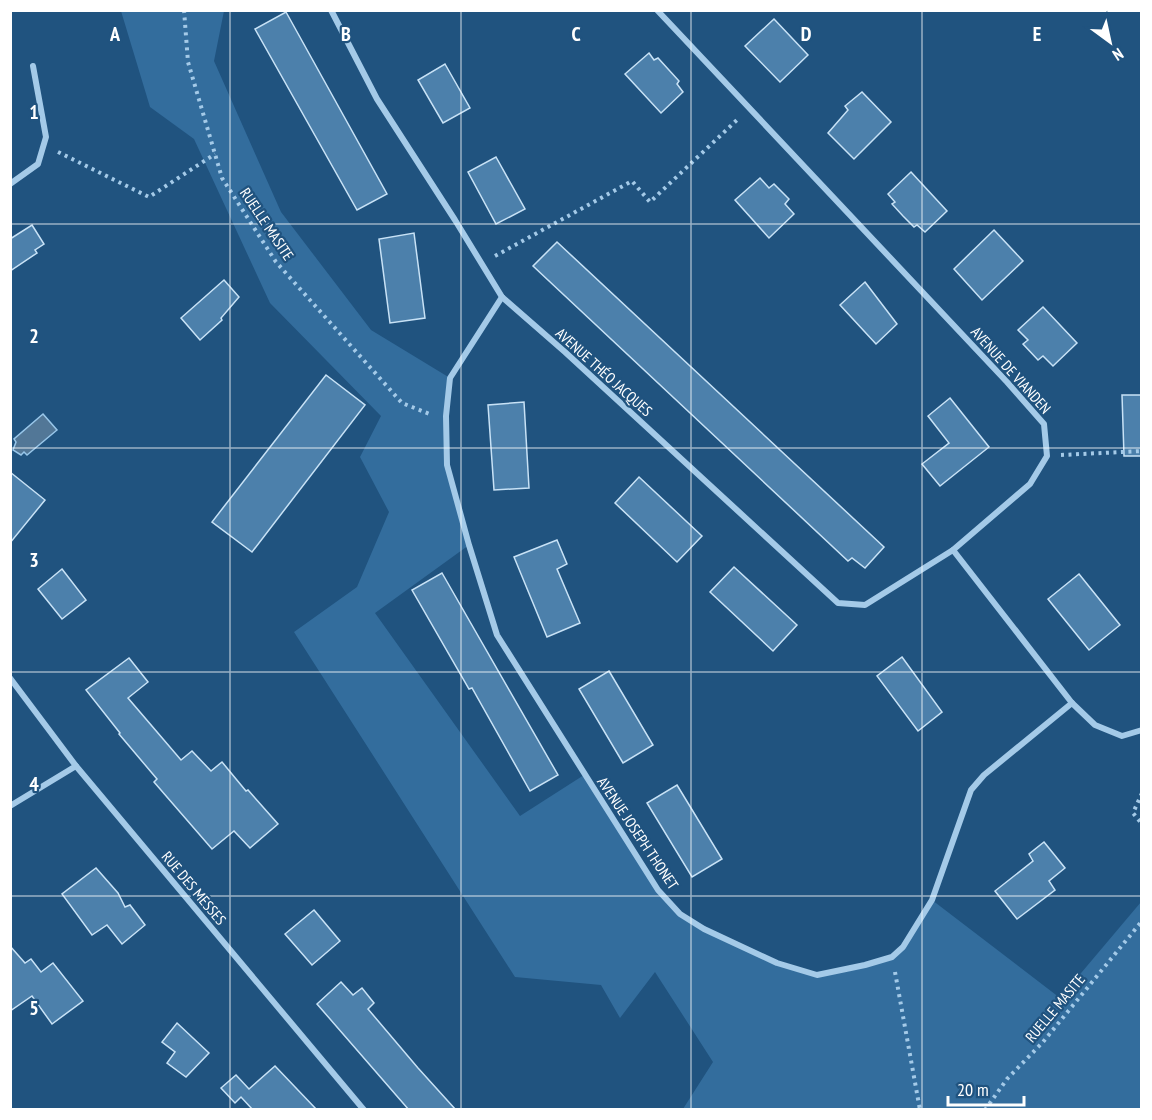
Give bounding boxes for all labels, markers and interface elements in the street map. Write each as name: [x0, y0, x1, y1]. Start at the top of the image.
north arrow: [1080, 12, 1140, 72]
text: A: [109, 21, 121, 47]
text: B: [341, 21, 351, 47]
text: C: [571, 21, 581, 47]
text: D: [801, 21, 812, 47]
text: E: [1033, 21, 1041, 47]
text: N: [1109, 44, 1127, 65]
text: 1: [29, 99, 39, 125]
street label: RUELLE MASITE: [236, 184, 298, 264]
text: 2: [29, 323, 39, 349]
street label: AVENUE DE VIANDEN: [967, 323, 1055, 417]
street label: AVENUE THÉO JACQUES: [552, 324, 656, 420]
text: 3: [29, 547, 39, 573]
text: 4: [29, 771, 39, 797]
street label: AVENUE JOSEPH THONET: [593, 773, 683, 893]
street label: RUE DES MESSES: [158, 847, 230, 929]
street label: RUELLE MASITE: [1021, 970, 1089, 1046]
text: 5: [29, 995, 39, 1021]
scale bar: [948, 1069, 1024, 1107]
text: 20 m: [957, 1078, 989, 1101]

